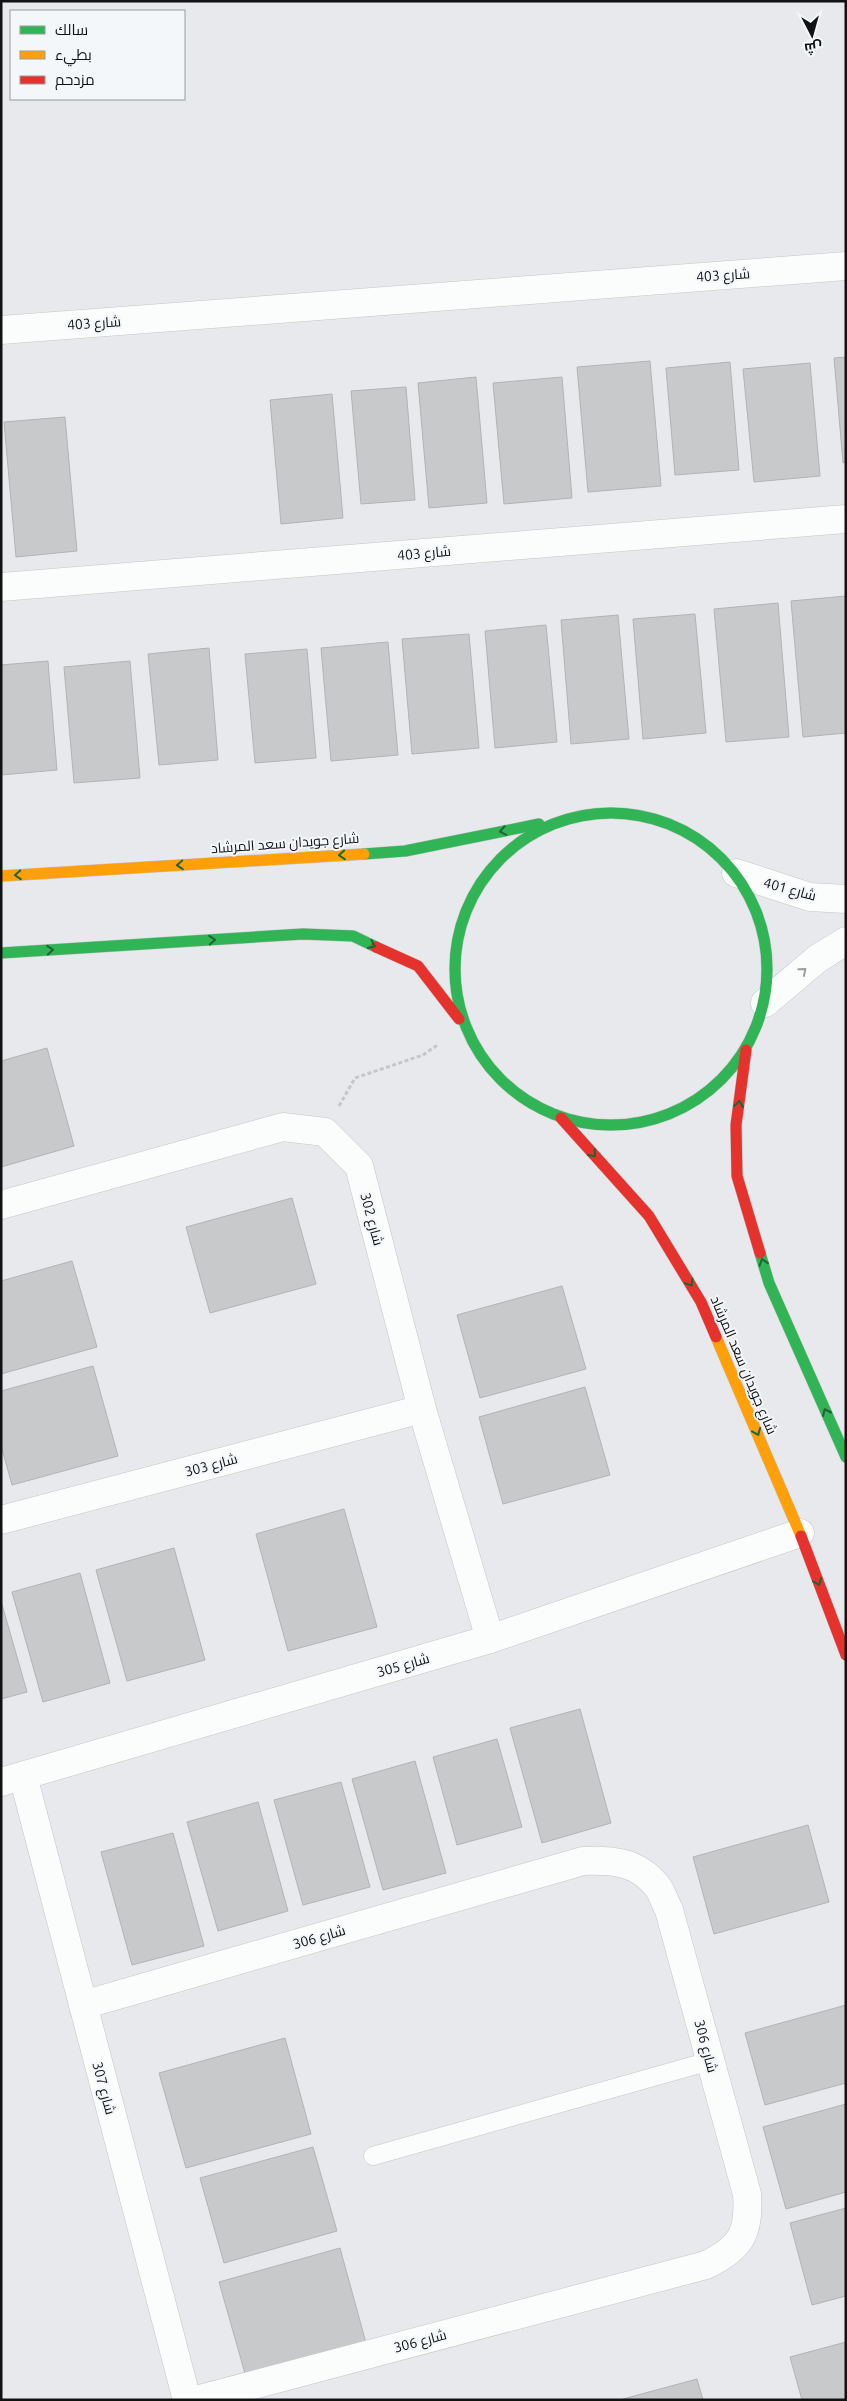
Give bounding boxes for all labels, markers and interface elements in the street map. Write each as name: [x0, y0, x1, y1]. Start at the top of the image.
legend: [10, 10, 185, 100]
north arrow: [787, 10, 837, 60]
text: سالك: [55, 21, 88, 38]
text: ش: [803, 38, 823, 57]
text: بطيء: [55, 46, 92, 67]
text: مزدحم: [55, 71, 95, 90]
street label: شارع 403: [695, 265, 751, 286]
street label: شارع 403: [66, 313, 122, 334]
street label: شارع 403: [396, 543, 452, 564]
one-way arrow: [498, 825, 507, 836]
street label: شارع جويدان سعد المرشاد: [210, 830, 360, 857]
one-way arrow: [338, 849, 346, 860]
one-way arrow: [176, 859, 184, 870]
one-way arrow: [14, 870, 22, 881]
street label: شارع 401: [762, 874, 818, 905]
one-way arrow: [208, 934, 216, 945]
one-way arrow: [367, 939, 376, 950]
one-way arrow: [46, 944, 54, 955]
one-way arrow: [797, 968, 806, 977]
one-way arrow: [733, 1100, 743, 1108]
one-way arrow: [587, 1148, 596, 1157]
street label: شارع 302: [356, 1191, 387, 1247]
one-way arrow: [758, 1259, 768, 1267]
one-way arrow: [684, 1278, 694, 1287]
street label: شارع جويدان سعد المرشاد: [707, 1293, 780, 1437]
one-way arrow: [822, 1408, 832, 1417]
one-way arrow: [750, 1427, 761, 1436]
street label: شارع 303: [183, 1450, 239, 1481]
one-way arrow: [812, 1577, 822, 1586]
street label: شارع 305: [375, 1650, 431, 1681]
street label: شارع 306: [291, 1922, 347, 1953]
street label: شارع 306: [690, 2018, 721, 2074]
street label: شارع 307: [88, 2060, 119, 2116]
street label: شارع 306: [392, 2326, 448, 2357]

